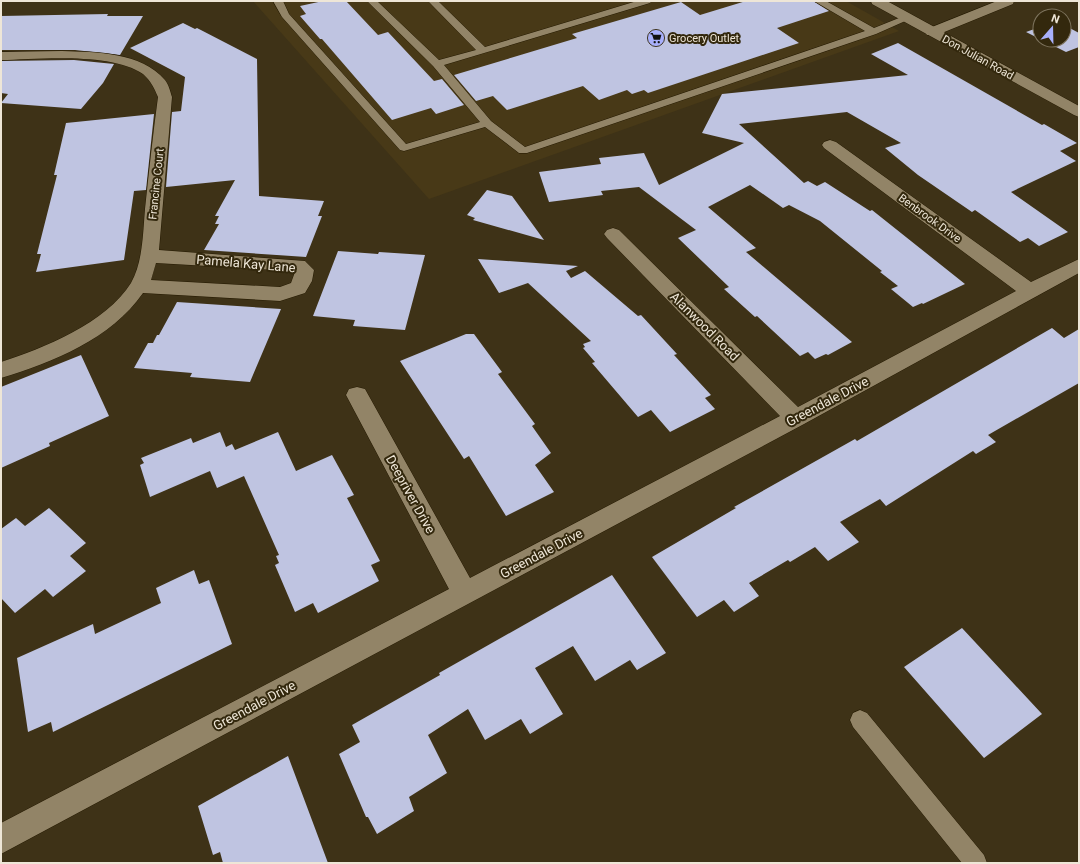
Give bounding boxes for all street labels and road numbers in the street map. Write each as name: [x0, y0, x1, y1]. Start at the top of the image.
street label: Don Julian Road: [940, 32, 1016, 82]
street label: Francine Court: [146, 147, 167, 220]
street label: Benbrook Drive: [896, 191, 964, 246]
street label: Pamela Kay Lane: [196, 252, 296, 275]
street label: Alanwood Road: [667, 289, 742, 364]
street label: Greendale Drive: [784, 373, 871, 429]
street label: Deepriver Drive: [383, 452, 438, 536]
street label: Greendale Drive: [498, 525, 585, 581]
street label: Greendale Drive: [211, 677, 298, 733]

